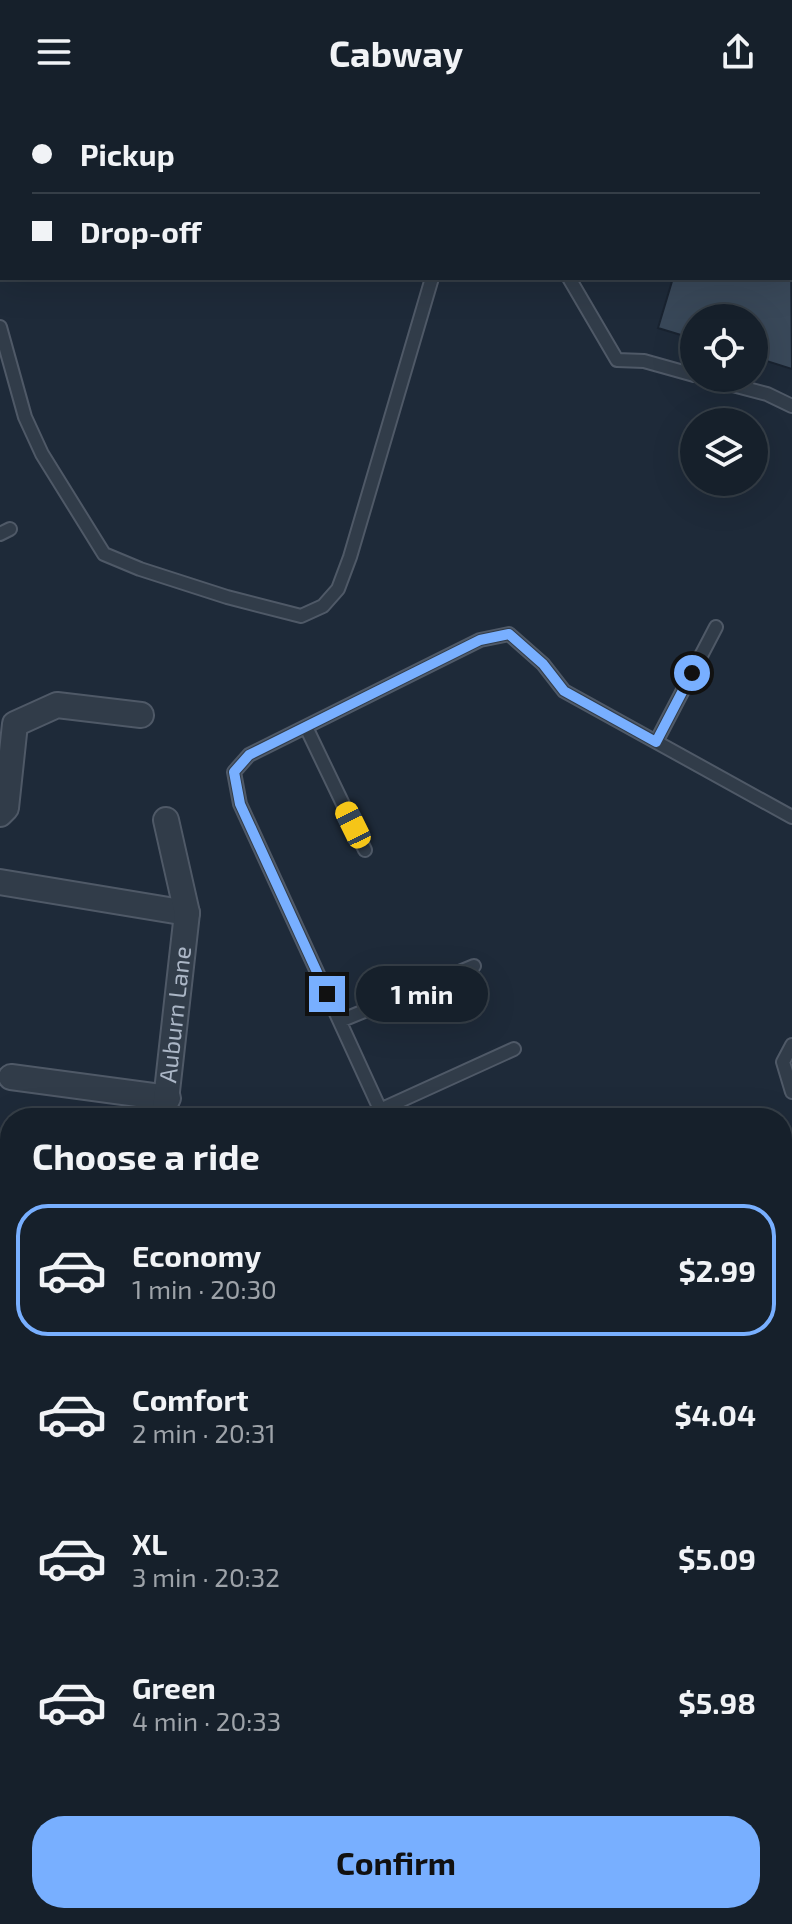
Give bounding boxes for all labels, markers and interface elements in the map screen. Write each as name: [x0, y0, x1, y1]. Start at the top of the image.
icon: menu: [32, 30, 76, 74]
icon: share: [716, 30, 760, 74]
text: Cabway: [329, 31, 463, 74]
text: Pickup: [80, 136, 175, 172]
text: Drop-off: [80, 213, 202, 249]
map controls: [680, 304, 768, 496]
button: locate: [680, 304, 768, 392]
button: layers: [680, 408, 768, 496]
route start: [674, 655, 710, 691]
car: [332, 798, 374, 852]
street label: Auburn Lane: [152, 945, 196, 1084]
callout: 1 min: [355, 966, 487, 1022]
route end: [309, 976, 345, 1012]
text: 1 min: [391, 978, 453, 1009]
text: Choose a ride: [32, 1134, 260, 1177]
icon: car: [36, 1234, 108, 1306]
text: Economy: [132, 1237, 261, 1273]
text: $2.99: [678, 1252, 756, 1288]
text: 1 min · 20:30: [132, 1273, 277, 1304]
icon: car: [36, 1378, 108, 1450]
text: Comfort: [132, 1381, 249, 1417]
text: $4.04: [674, 1396, 756, 1432]
text: 2 min · 20:31: [132, 1417, 276, 1448]
icon: car: [36, 1522, 108, 1594]
text: XL: [132, 1525, 167, 1561]
text: $5.09: [678, 1540, 756, 1576]
text: 3 min · 20:32: [132, 1561, 280, 1592]
icon: car: [36, 1666, 108, 1738]
text: Green: [132, 1669, 216, 1705]
text: $5.98: [678, 1684, 756, 1720]
text: 4 min · 20:33: [132, 1705, 281, 1736]
button: Confirm: [32, 1816, 760, 1908]

